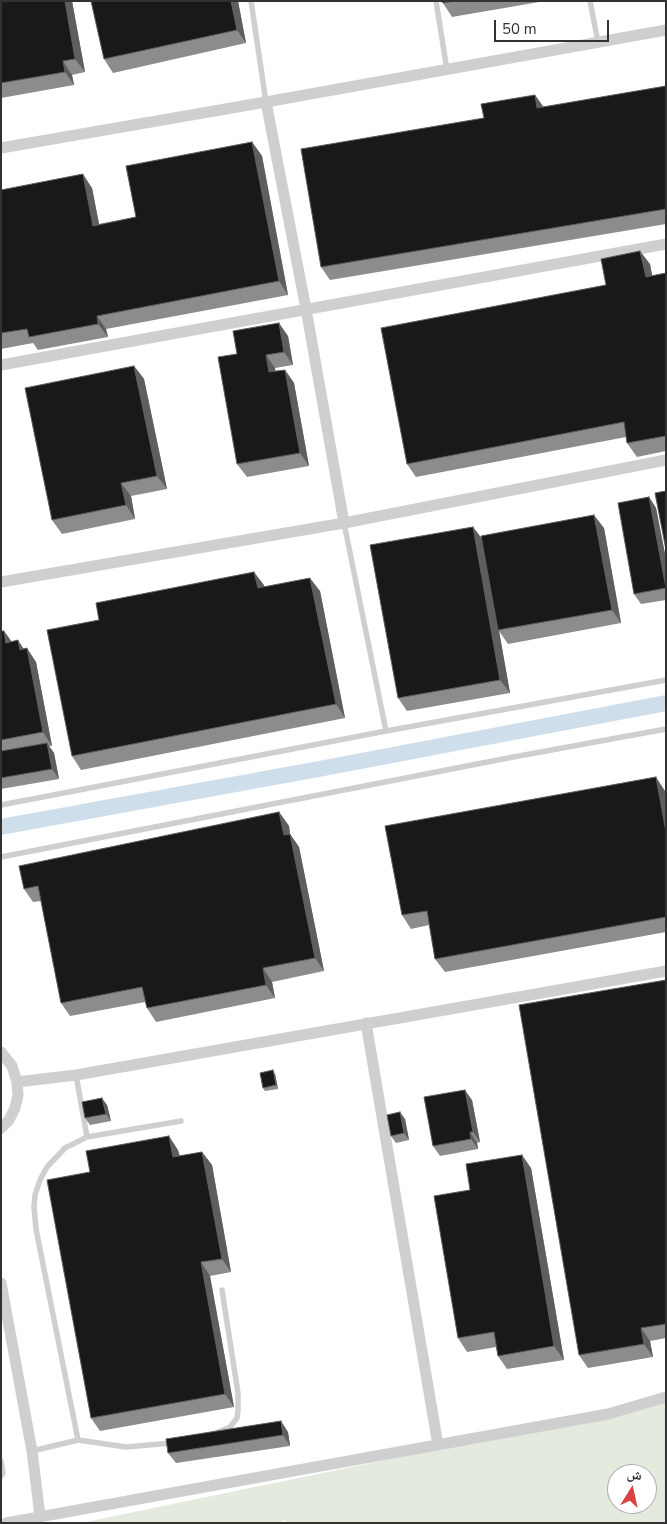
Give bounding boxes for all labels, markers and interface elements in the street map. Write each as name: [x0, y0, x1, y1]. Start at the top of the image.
scale bar: [497, 10, 612, 42]
text: 50 m: [502, 19, 537, 39]
north arrow: [607, 1464, 657, 1514]
text: ش: [626, 1464, 643, 1485]

